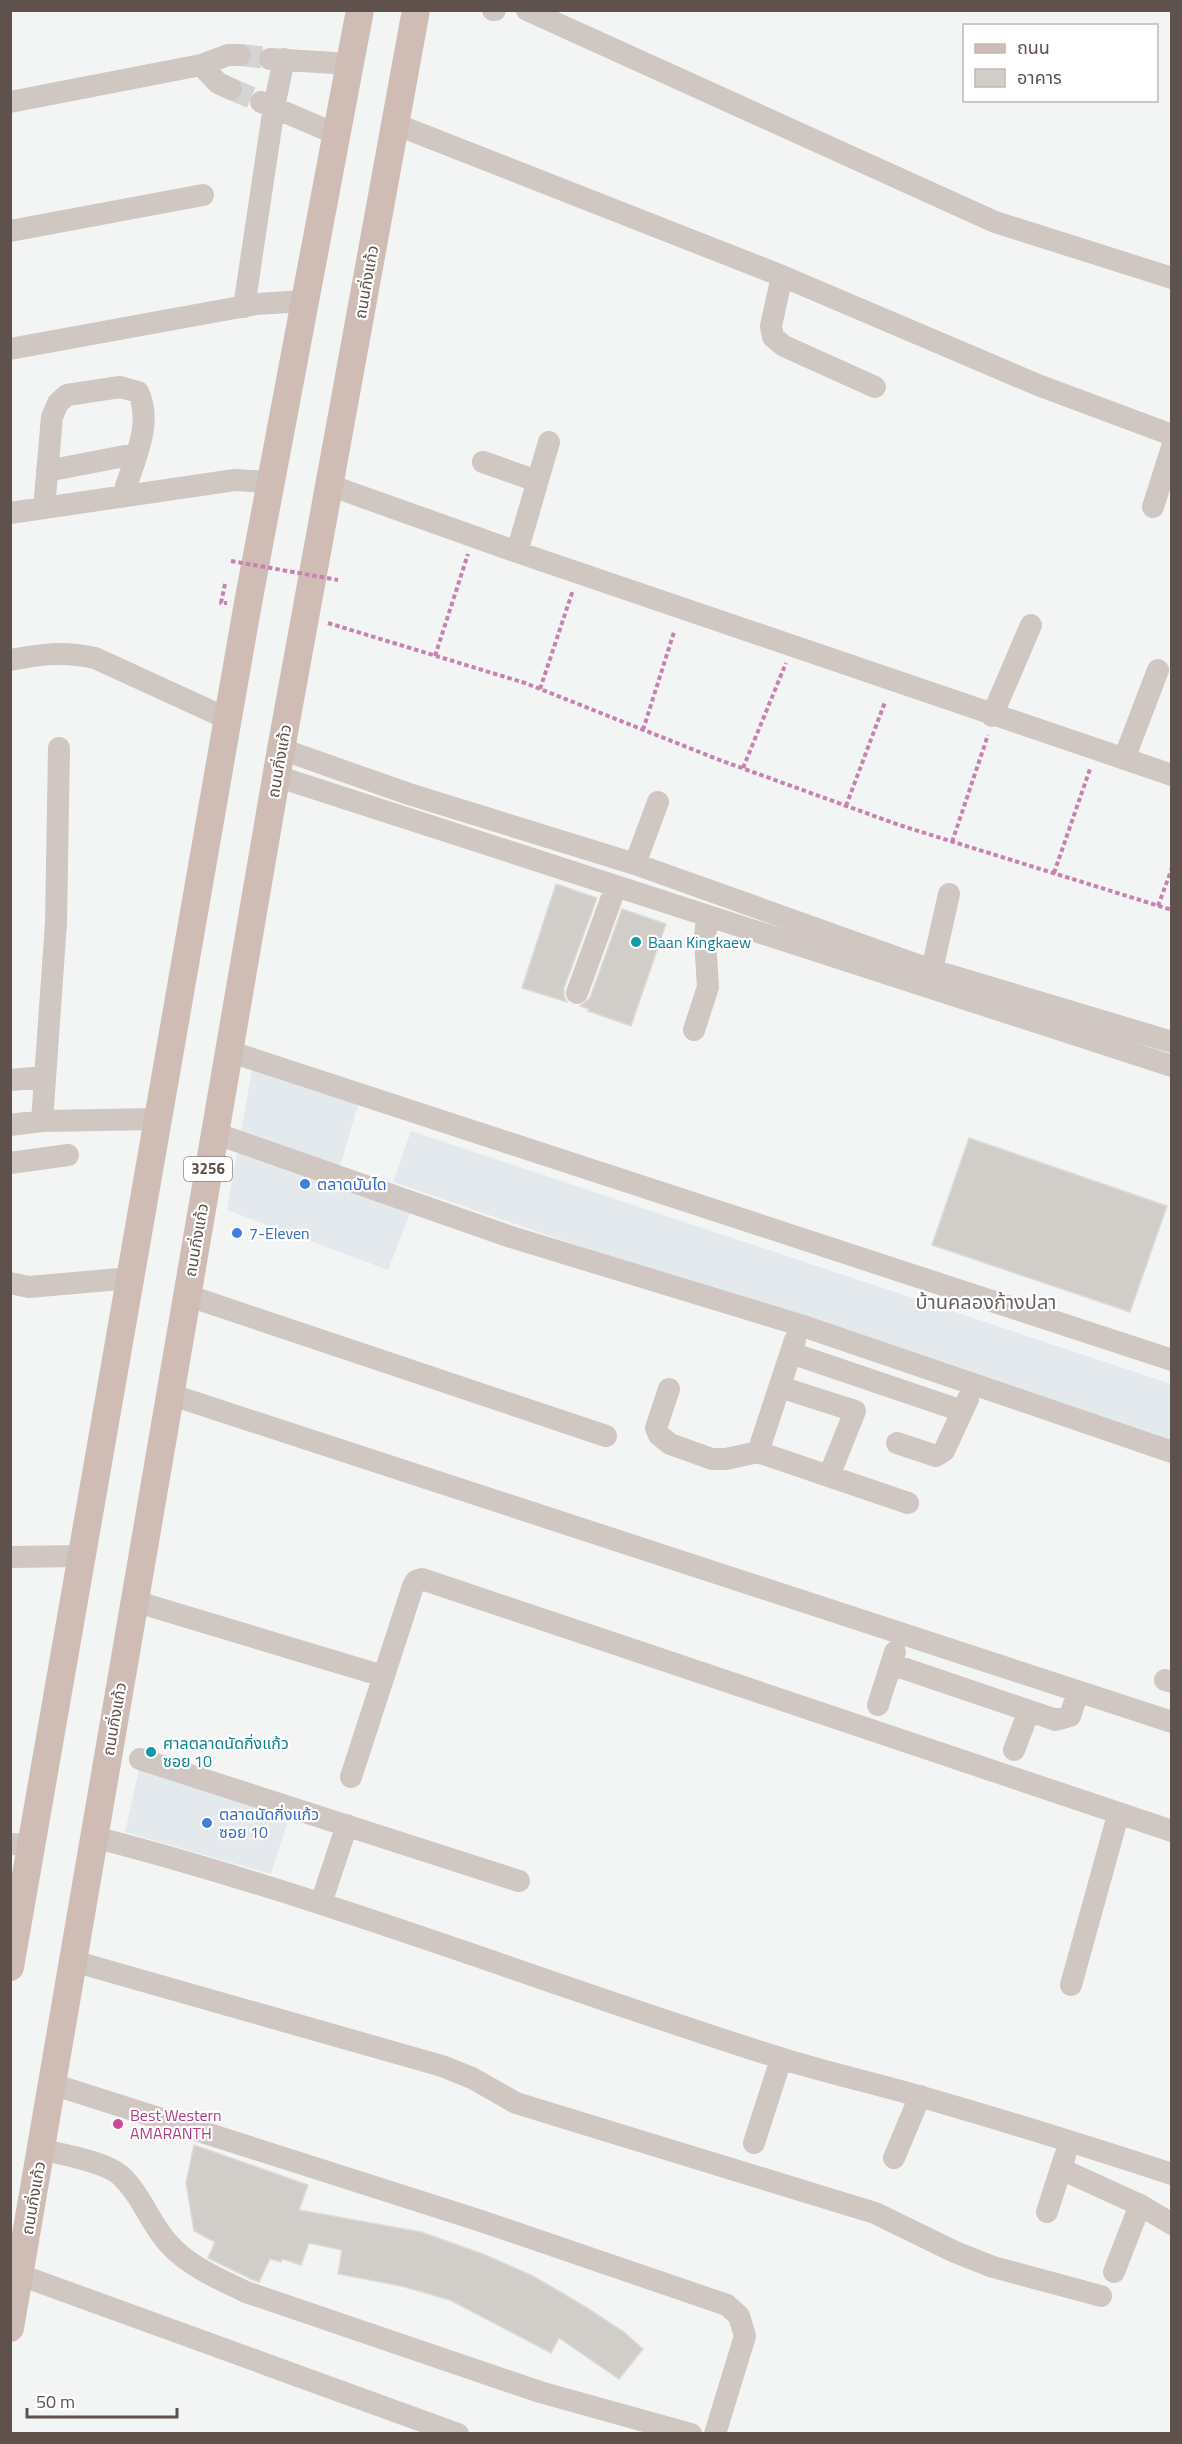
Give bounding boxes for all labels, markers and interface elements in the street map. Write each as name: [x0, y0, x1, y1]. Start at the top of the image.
legend: [963, 24, 1158, 102]
text: ถนน: [1017, 34, 1050, 61]
text: อาคาร: [1017, 64, 1062, 91]
street label: ถนนกิ่งแก้ว: [348, 243, 384, 321]
street label: ถนนกิ่งแก้ว: [261, 722, 297, 800]
place label: Baan Kingkaew: [648, 930, 751, 954]
marker: Baan Kingkaew: [629, 935, 643, 949]
road number: 3256: [184, 1157, 232, 1181]
place label: ตลาดบันได: [317, 1172, 387, 1196]
marker: ตลาดบันได: [298, 1177, 312, 1191]
street label: ถนนกิ่งแก้ว: [178, 1201, 214, 1279]
place label: 7-Eleven: [249, 1221, 310, 1245]
marker: 7-Eleven: [230, 1226, 244, 1240]
district label: บ้านคลองก้างปลา: [916, 1286, 1056, 1317]
street label: ถนนกิ่งแก้ว: [96, 1680, 132, 1758]
place label: ศาลตลาดนัดกิ่งแก้ว ซอย 10: [163, 1731, 289, 1773]
marker: ศาลตลาดนัดกิ่งแก้ว ซอย 10: [144, 1745, 158, 1759]
place label: ตลาดนัดกิ่งแก้ว ซอย 10: [219, 1802, 319, 1844]
marker: ตลาดนัดกิ่งแก้ว ซอย 10: [200, 1816, 214, 1830]
place label: Best Western AMARANTH: [130, 2103, 222, 2145]
marker: Best Western AMARANTH: [111, 2117, 125, 2131]
street label: ถนนกิ่งแก้ว: [15, 2159, 51, 2237]
scale bar: [27, 2381, 177, 2419]
text: 50 m: [36, 2388, 75, 2415]

